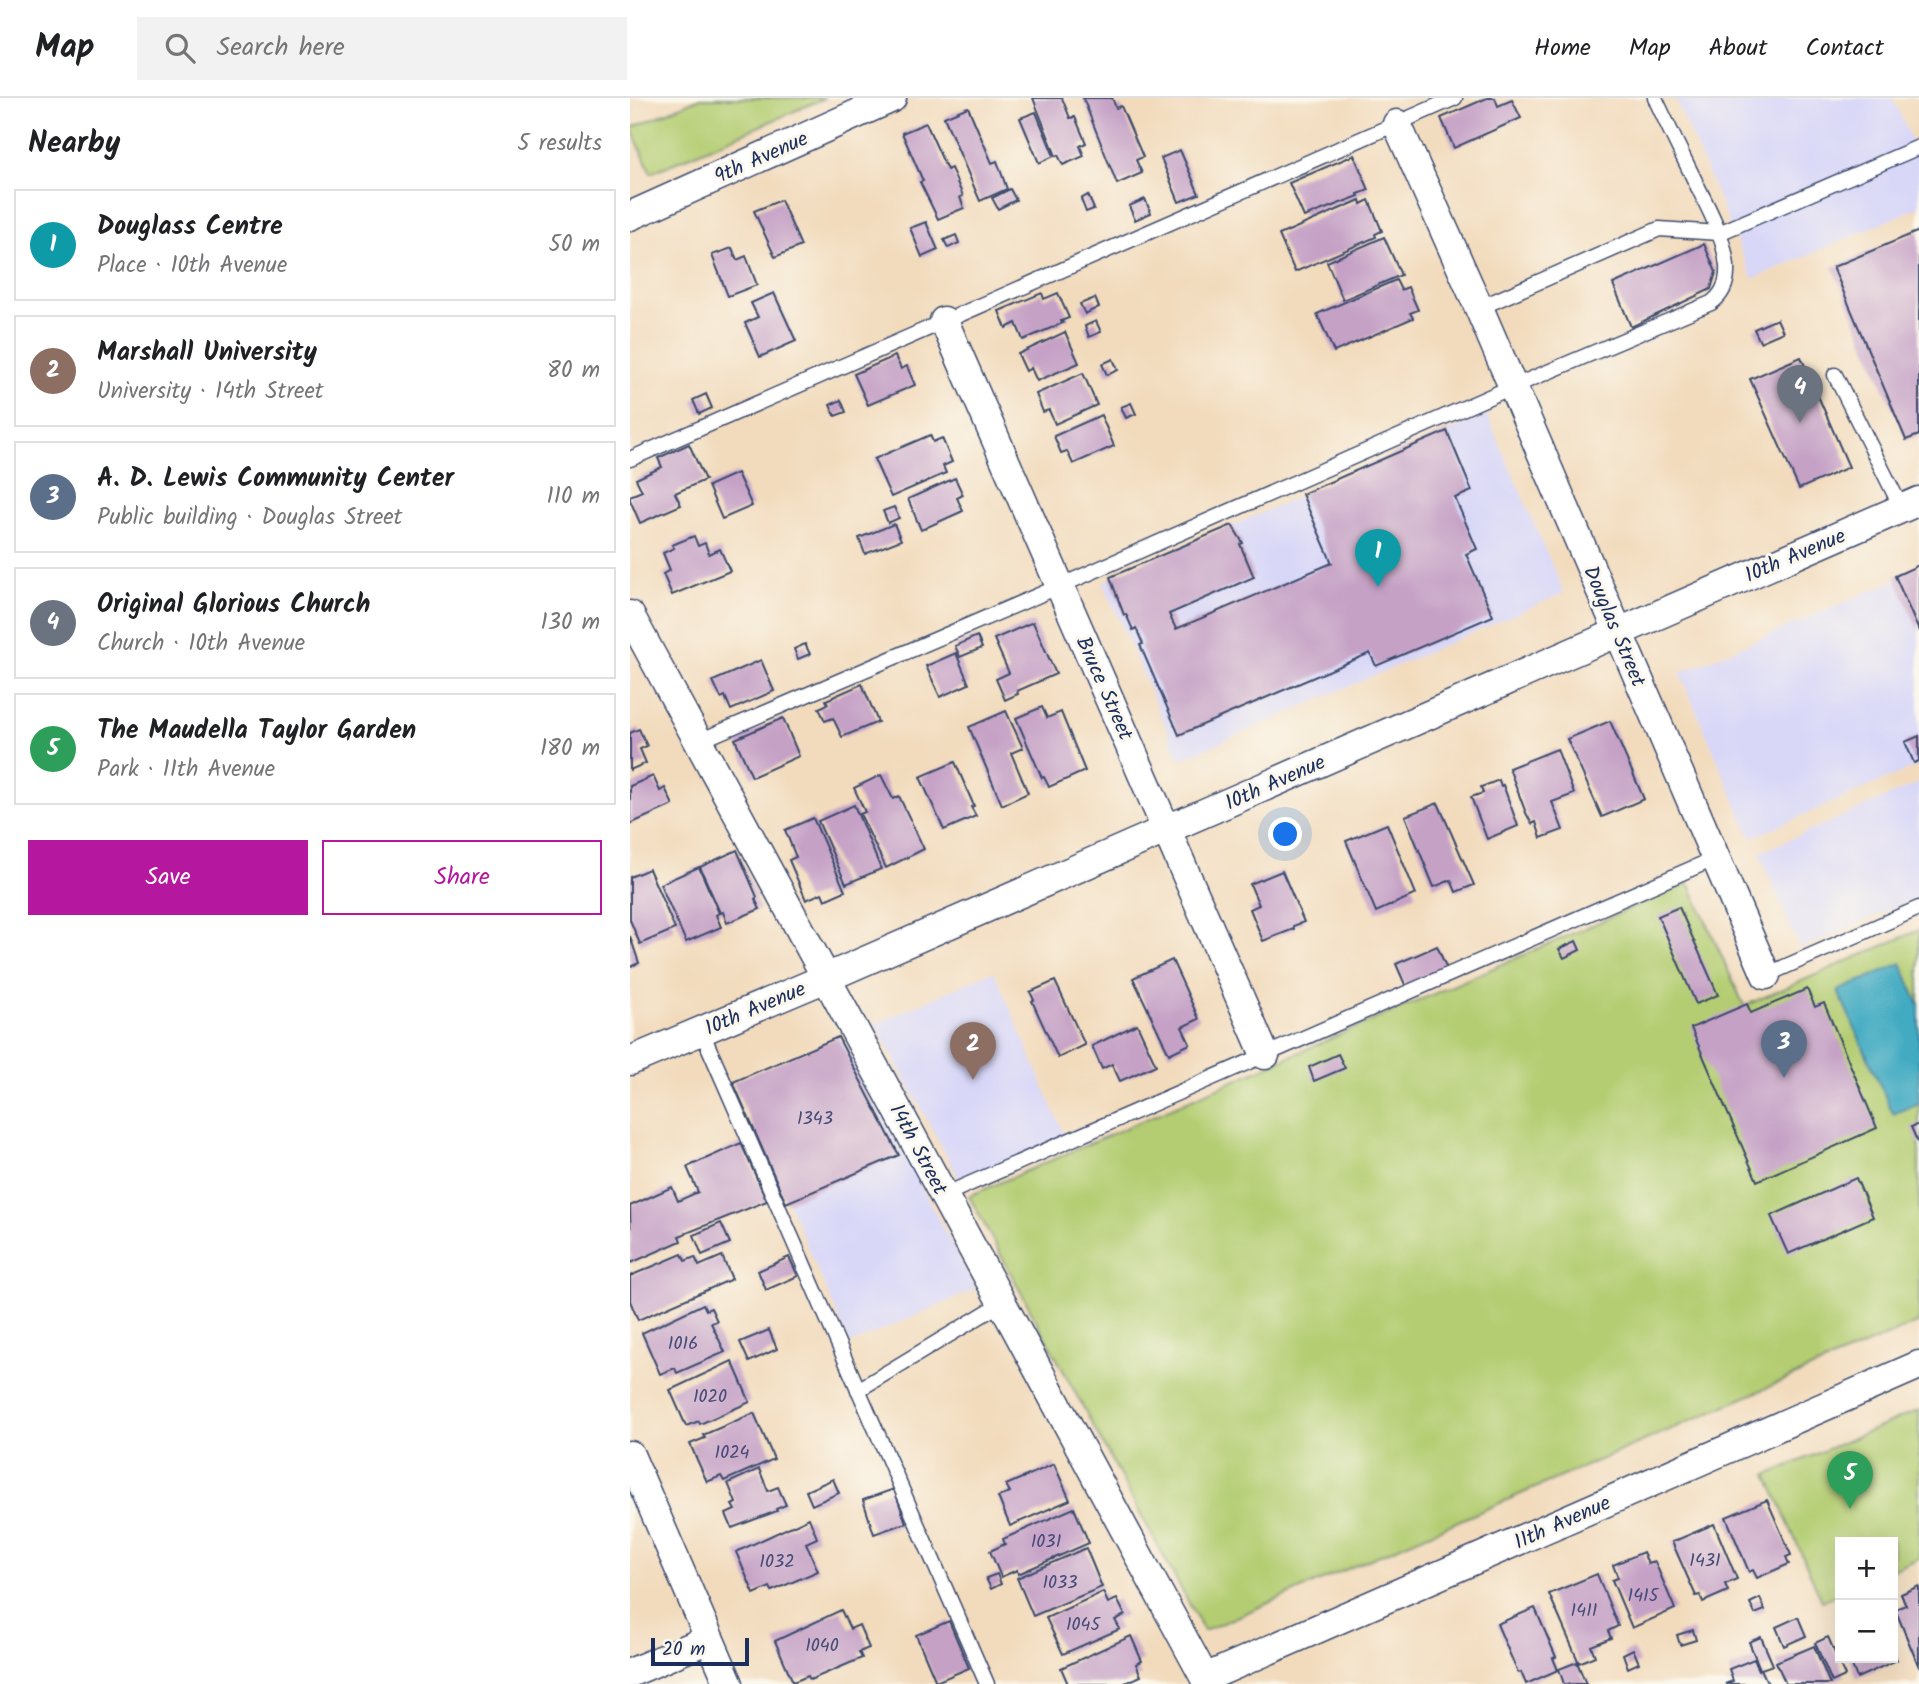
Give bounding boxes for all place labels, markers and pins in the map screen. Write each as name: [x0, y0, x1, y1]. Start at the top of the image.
pin: 4: [1777, 365, 1823, 423]
pin: 1: [1355, 529, 1401, 587]
pin: 3: [1761, 1020, 1807, 1078]
pin: 2: [950, 1022, 996, 1080]
pin: 5: [1827, 1451, 1873, 1509]

